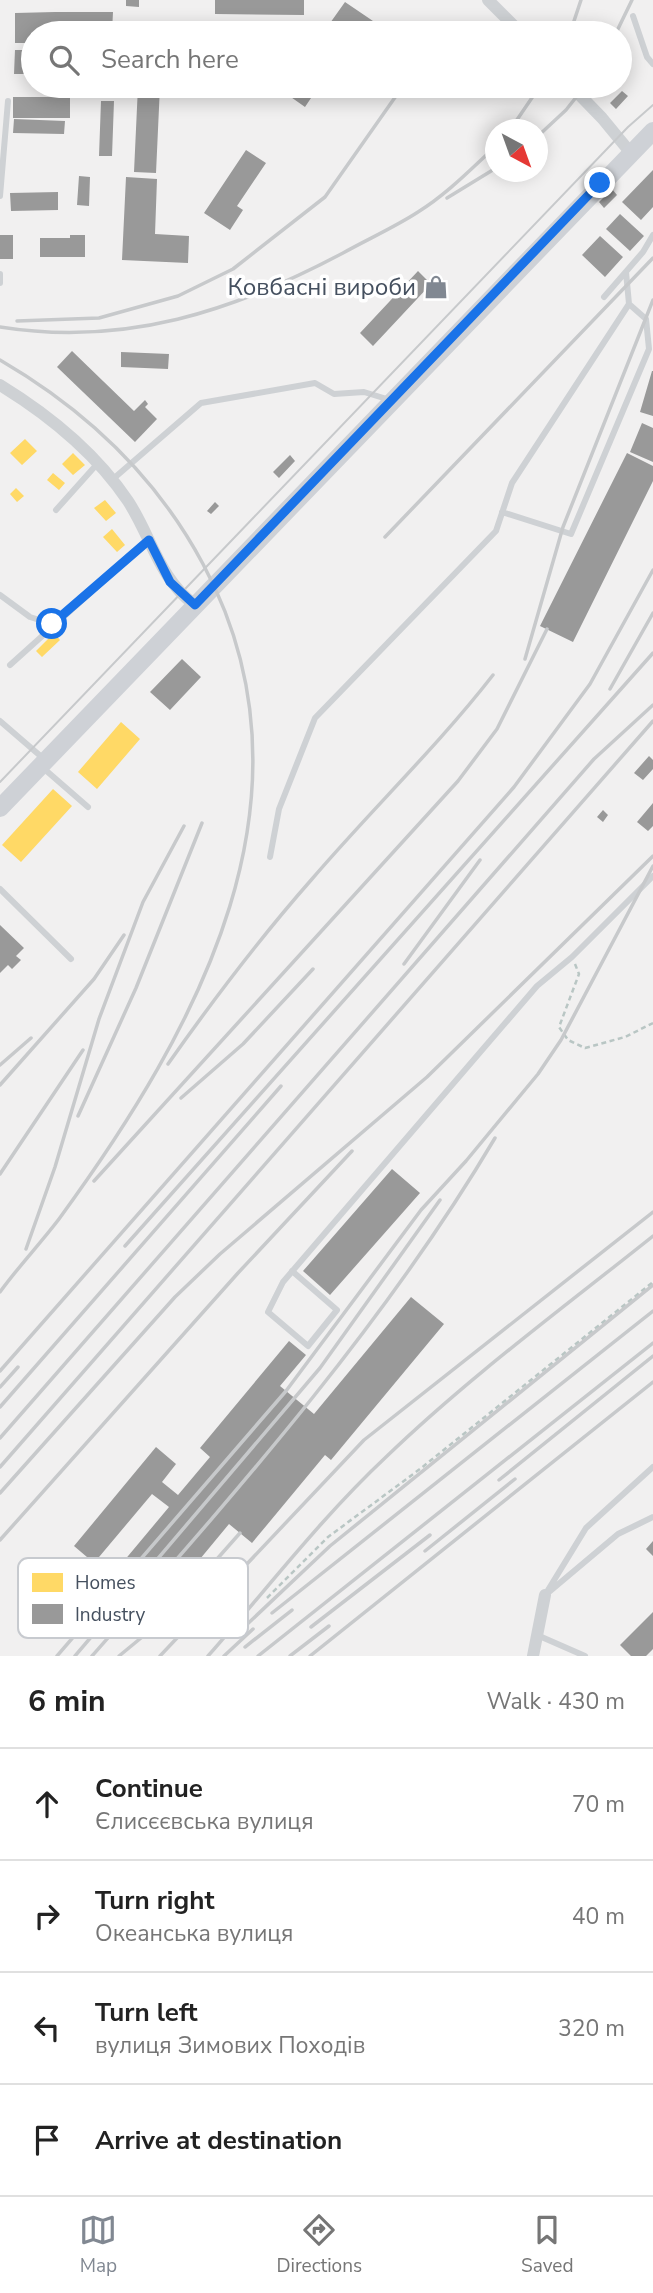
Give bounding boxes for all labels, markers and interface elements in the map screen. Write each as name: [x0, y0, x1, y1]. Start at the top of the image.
search box: [21, 21, 632, 98]
icon: search: [45, 41, 83, 79]
text: Search here: [101, 42, 239, 77]
north arrow: [485, 119, 548, 182]
route end: [584, 167, 615, 198]
place label: Ковбасні вироби: [228, 271, 416, 303]
shop icon: Ковбасні вироби: [422, 273, 450, 301]
route start: [36, 608, 67, 639]
legend: [18, 1558, 248, 1638]
text: Homes: [75, 1570, 136, 1596]
text: Industry: [75, 1602, 145, 1628]
text: 6 min: [28, 1681, 106, 1722]
text: Walk · 430 m: [486, 1686, 625, 1717]
text: Continue: [95, 1771, 203, 1806]
icon: ahead: [28, 1785, 66, 1823]
text: 70 m: [572, 1789, 625, 1820]
text: Єлисєєвська вулиця: [95, 1806, 314, 1837]
text: Turn right: [95, 1883, 214, 1918]
icon: right: [28, 1897, 66, 1935]
text: 40 m: [572, 1901, 625, 1932]
text: Океанська вулиця: [95, 1918, 293, 1949]
text: Turn left: [95, 1995, 198, 2030]
icon: left: [28, 2009, 66, 2047]
text: 320 m: [558, 2013, 625, 2044]
text: вулиця Зимових Походів: [95, 2030, 365, 2061]
icon: arrive: [28, 2121, 66, 2159]
text: Arrive at destination: [95, 2123, 342, 2158]
tab: Map: [79, 2211, 117, 2279]
tab: Directions: [276, 2211, 362, 2279]
tab: Saved: [521, 2211, 574, 2279]

